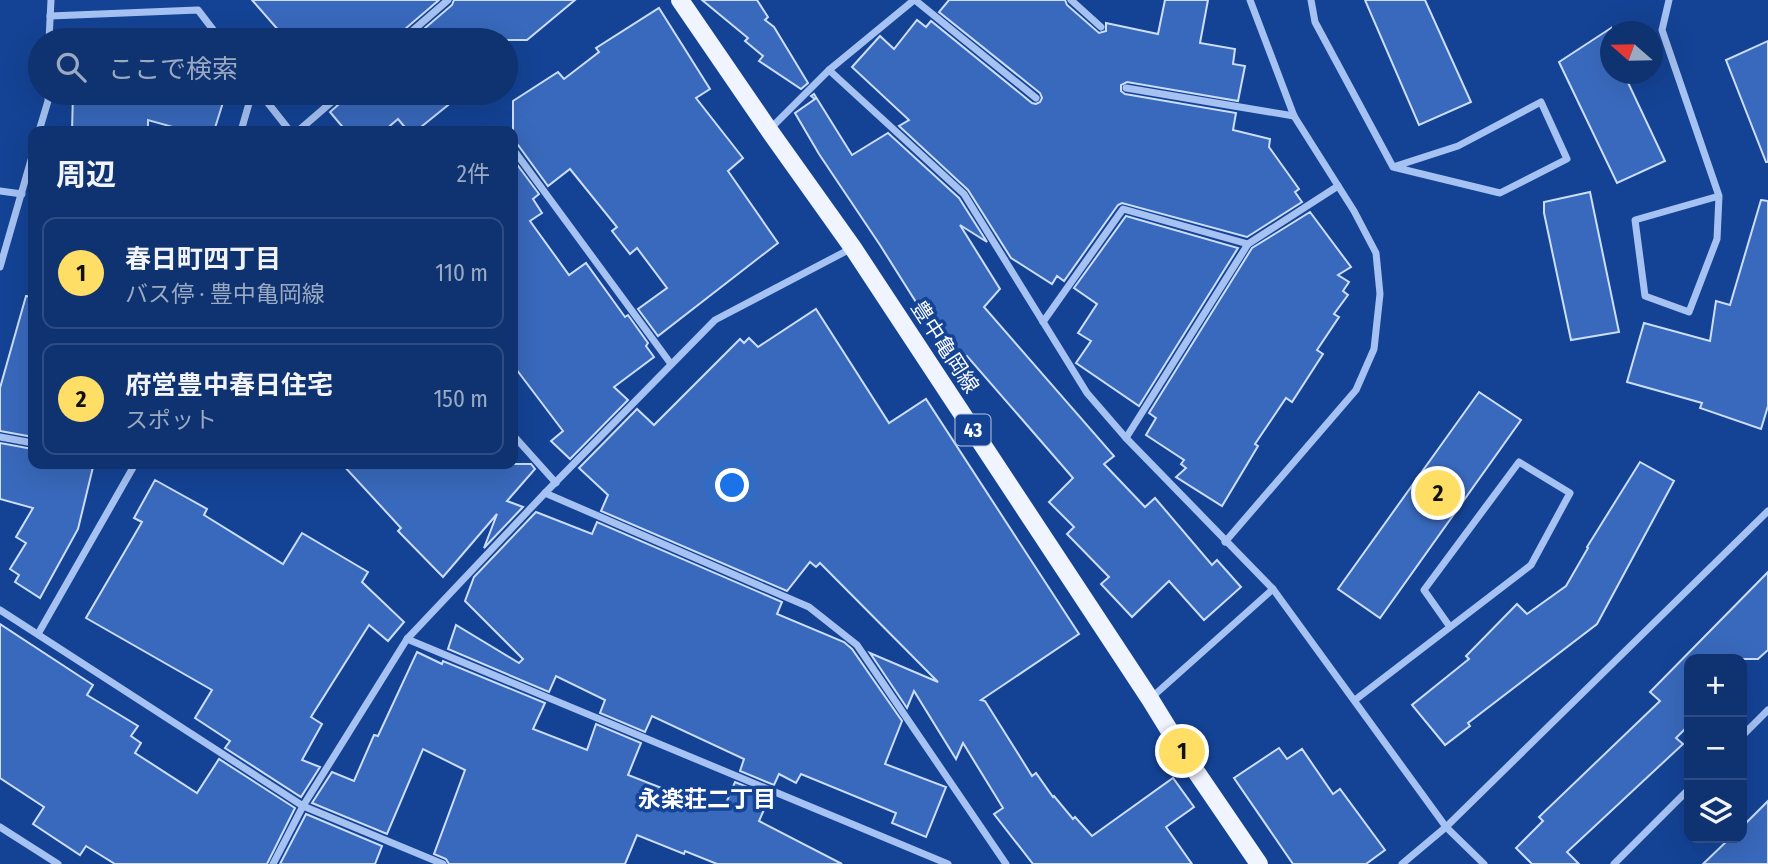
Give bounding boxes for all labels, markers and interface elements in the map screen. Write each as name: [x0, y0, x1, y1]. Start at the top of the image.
north arrow: [1600, 21, 1663, 84]
search box: [28, 28, 518, 105]
icon: search: [52, 48, 90, 86]
text: ここで検索: [108, 54, 238, 85]
text: 周辺: [56, 157, 116, 193]
text: 2件: [457, 160, 490, 188]
text: 春日町四丁目: [125, 244, 281, 275]
text: 1: [76, 259, 86, 287]
text: 110 m: [435, 259, 488, 287]
text: バス停 · 豊中亀岡線: [125, 280, 325, 308]
street label: 豊中亀岡線: [906, 296, 984, 398]
text: 府営豊中春日住宅: [125, 370, 333, 401]
text: 2: [76, 385, 86, 413]
text: 150 m: [433, 385, 488, 413]
text: スポット: [125, 406, 217, 434]
road number: 43: [956, 414, 990, 446]
pin: 2: [1415, 467, 1461, 519]
your location: [715, 468, 749, 502]
map controls: [1684, 654, 1747, 843]
button: +: [1684, 654, 1747, 717]
button: −: [1684, 717, 1747, 780]
pin: 1: [1159, 725, 1205, 777]
button: layers: [1684, 780, 1747, 843]
district label: 永楽荘二丁目: [638, 785, 776, 813]

